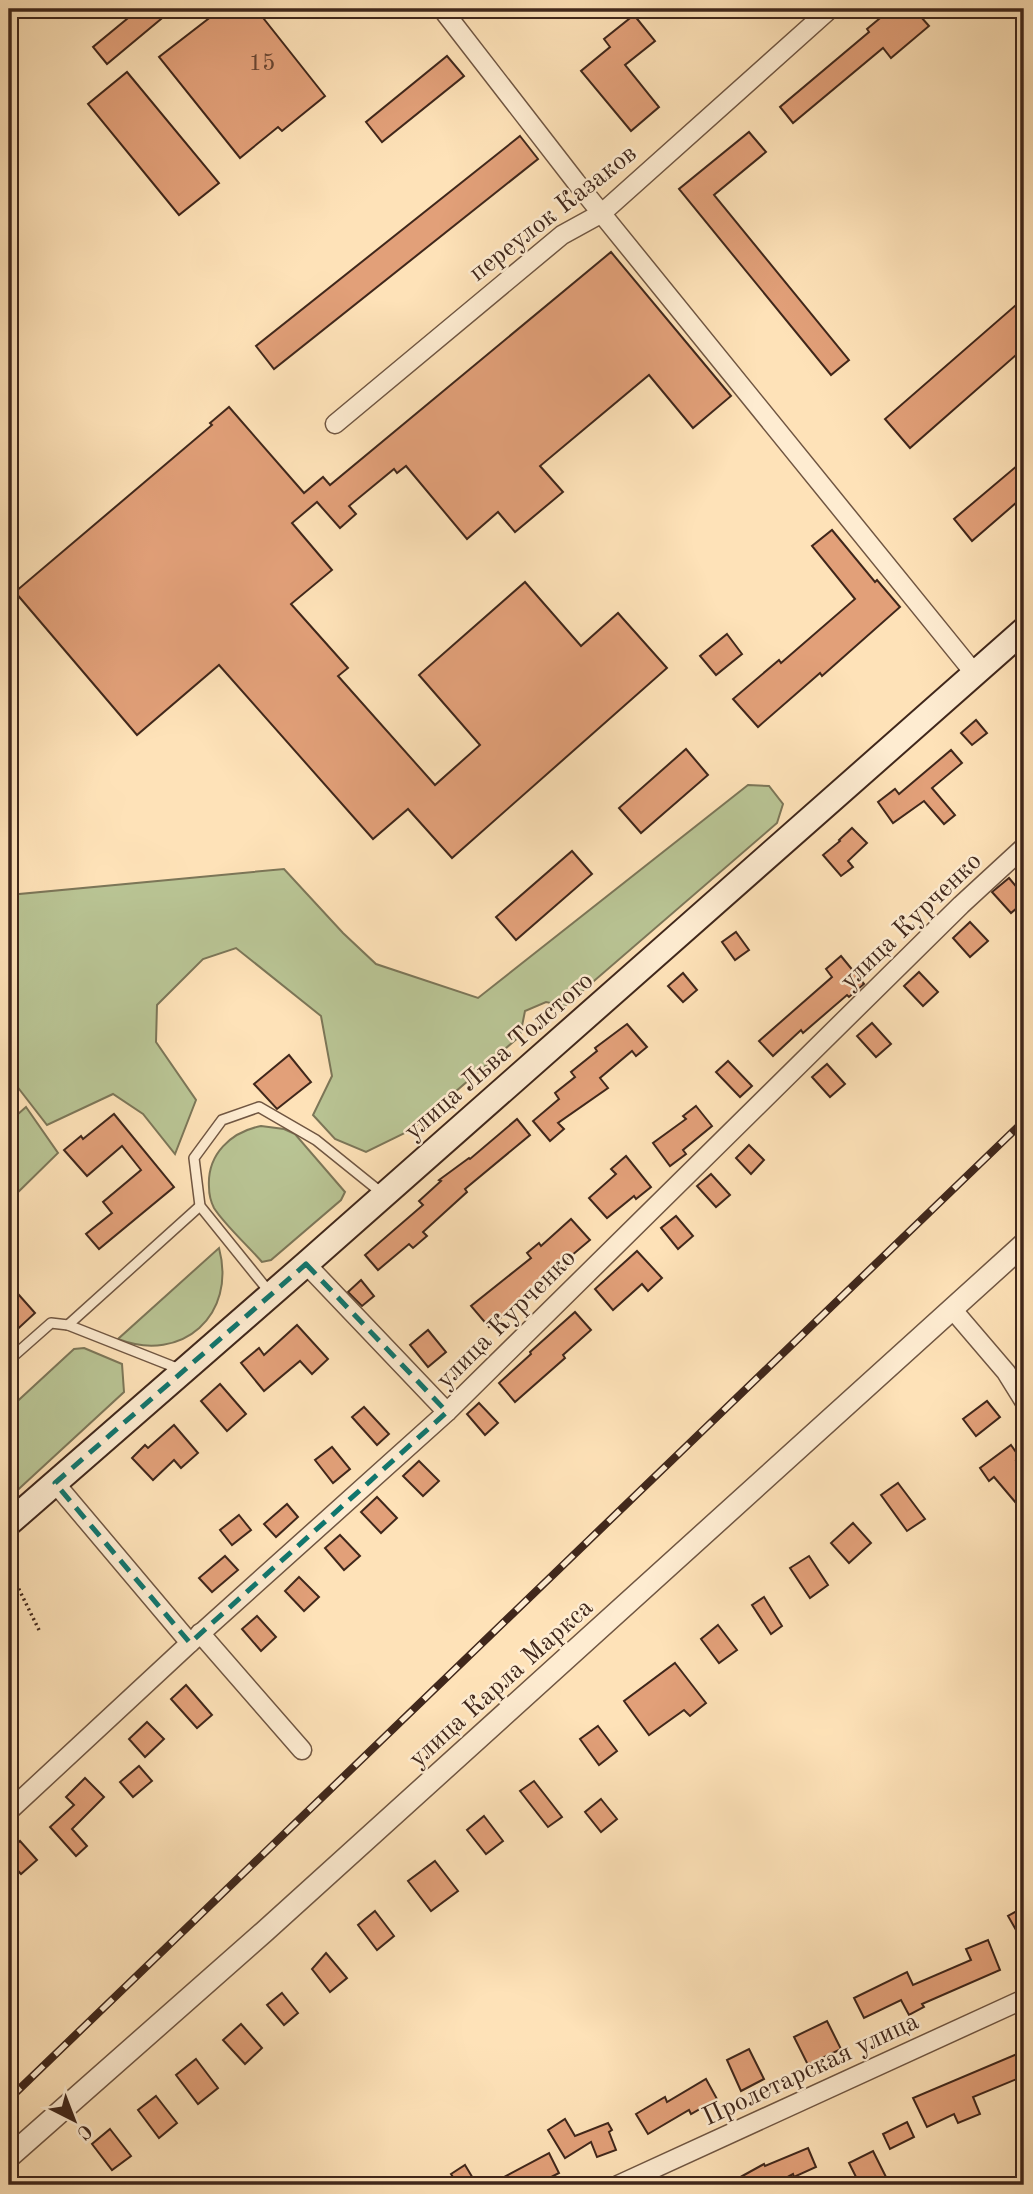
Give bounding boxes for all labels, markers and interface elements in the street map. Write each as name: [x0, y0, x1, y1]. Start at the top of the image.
house number: 15: [249, 52, 275, 75]
street label: переулок Казаков: [465, 140, 642, 287]
street label: улица Курченко: [836, 848, 987, 995]
street label: улица Льва Толстого: [400, 968, 599, 1145]
street label: улица Курченко: [432, 1245, 581, 1394]
street label: улица Карла Маркса: [404, 1594, 598, 1773]
street label: Пролетарская улица: [699, 2008, 923, 2131]
north arrow: [38, 2086, 108, 2156]
text: С: [73, 2120, 95, 2142]

